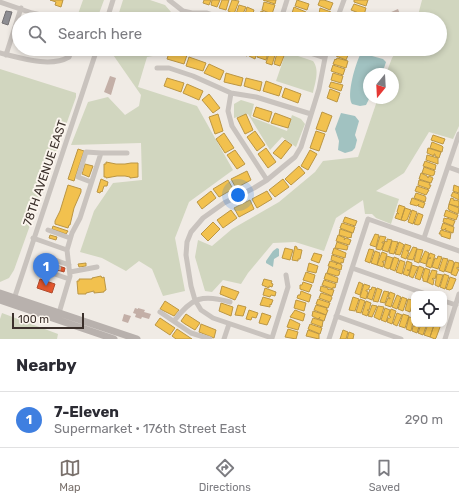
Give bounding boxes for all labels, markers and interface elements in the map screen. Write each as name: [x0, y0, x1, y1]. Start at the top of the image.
search box: [12, 12, 447, 56]
icon: search: [26, 23, 48, 45]
text: Search here: [58, 25, 142, 43]
north arrow: [363, 68, 399, 104]
street label: 78TH AVENUE EAST: [20, 118, 70, 228]
your location: [228, 185, 248, 205]
pin: 1: [33, 253, 59, 286]
map controls: [411, 291, 447, 327]
button: locate: [411, 291, 447, 327]
scale bar: [12, 311, 84, 330]
text: 100 m: [18, 313, 49, 326]
text: Nearby: [16, 355, 77, 375]
text: 7-Eleven: [54, 403, 119, 421]
text: 1: [26, 412, 32, 427]
text: 290 m: [405, 412, 443, 427]
text: Supermarket · 176th Street East: [54, 421, 246, 436]
tab: Map: [59, 457, 81, 494]
tab: Directions: [199, 457, 251, 494]
tab: Saved: [369, 457, 400, 494]

